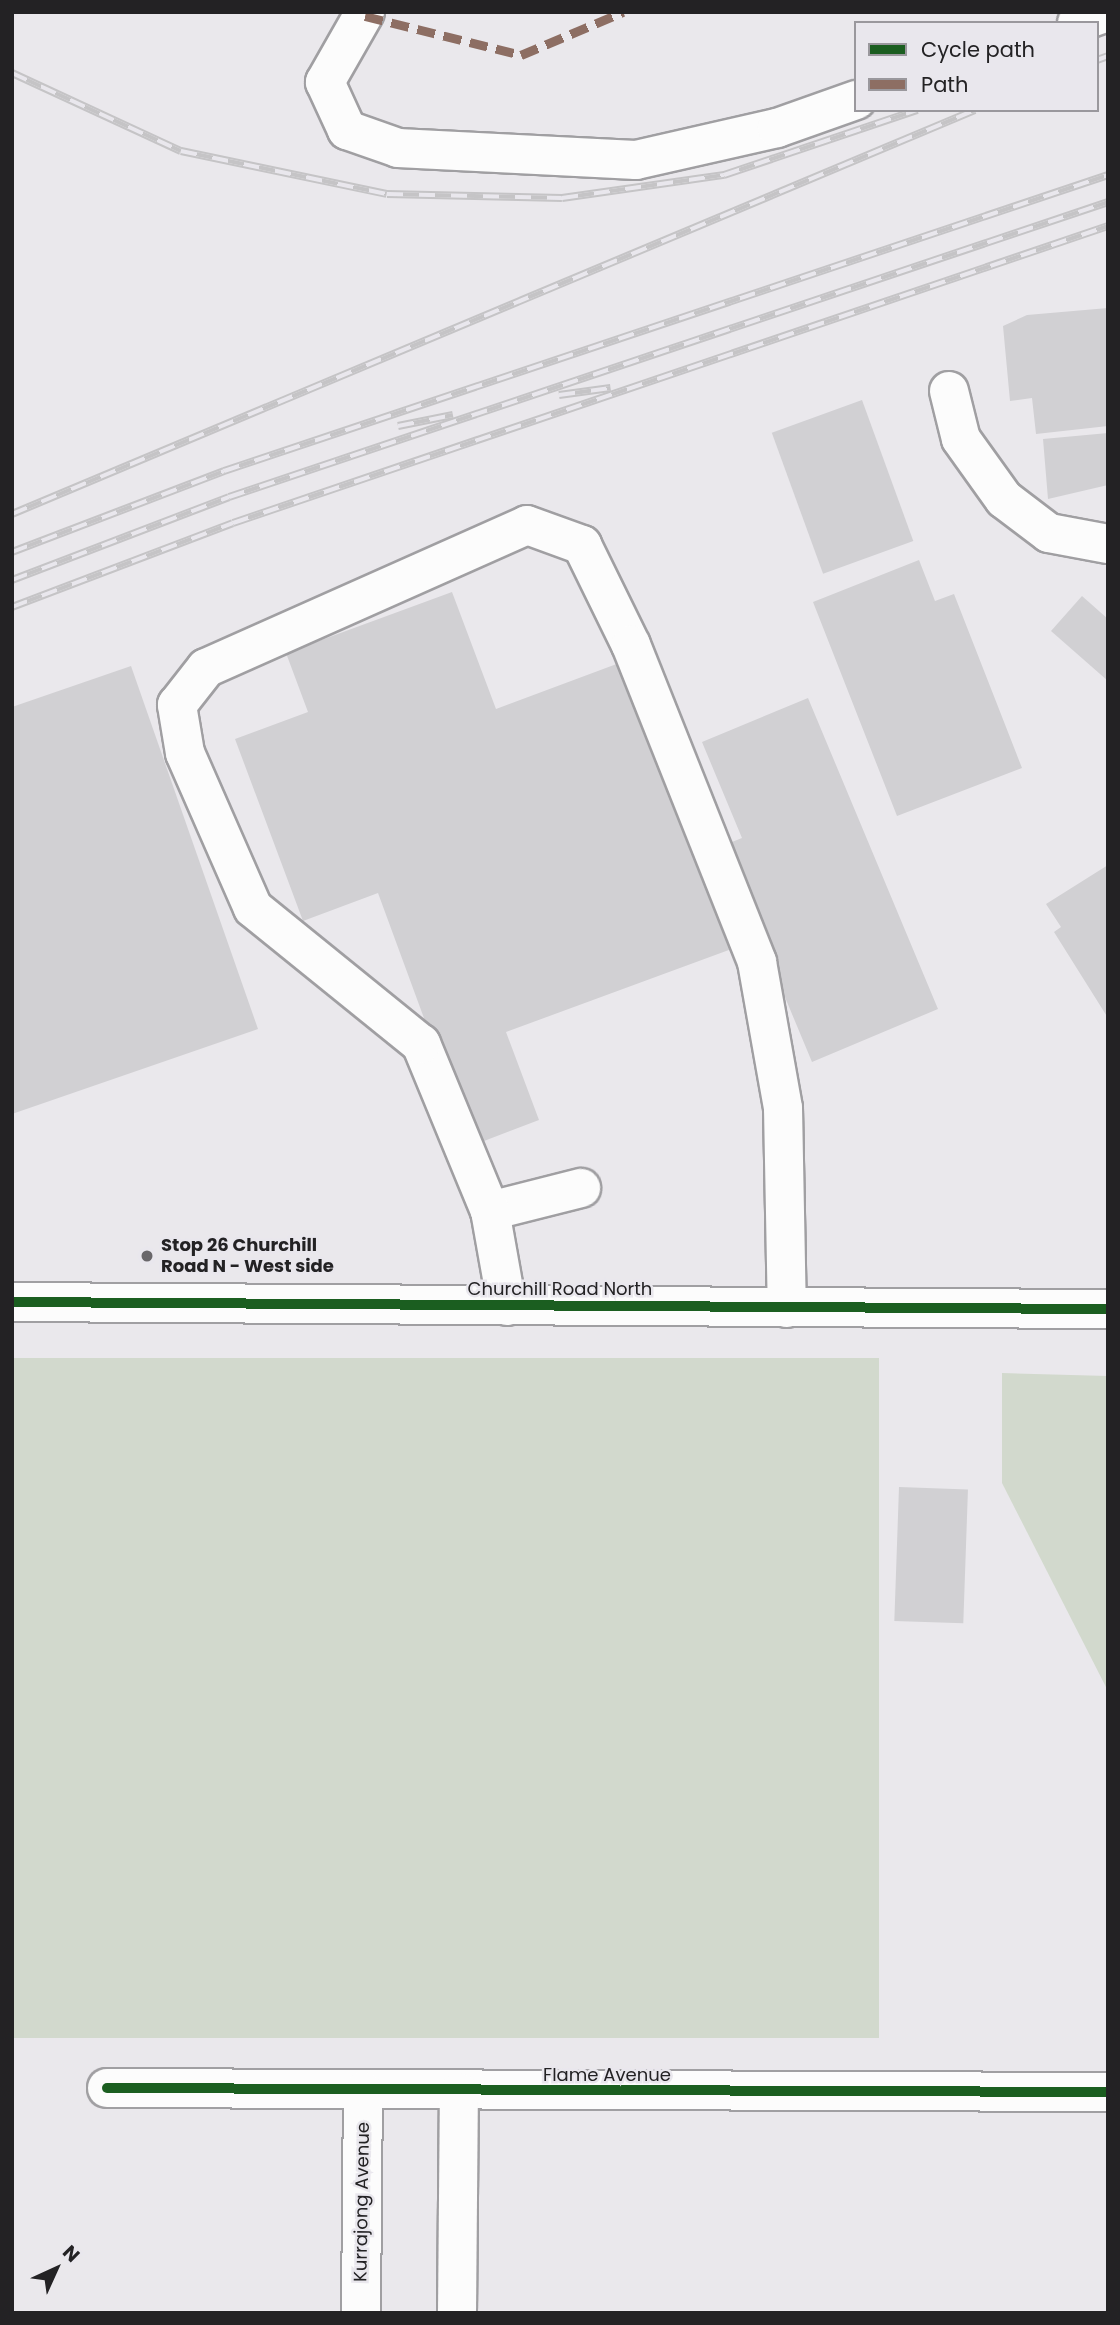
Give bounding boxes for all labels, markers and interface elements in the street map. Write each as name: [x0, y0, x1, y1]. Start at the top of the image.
legend: [854, 21, 1099, 112]
text: Cycle path: [921, 35, 1035, 64]
text: Path: [921, 70, 968, 99]
place label: Stop 26 Churchill Road N - West side: [161, 1235, 334, 1278]
marker: Stop 26 Churchill Road N - West side: [139, 1248, 155, 1264]
street label: Churchill Road North: [468, 1278, 652, 1300]
street label: Flame Avenue: [543, 2064, 671, 2086]
street label: Kurrajong Avenue: [350, 2122, 374, 2282]
north arrow: [21, 2234, 91, 2304]
text: N: [57, 2239, 86, 2268]

